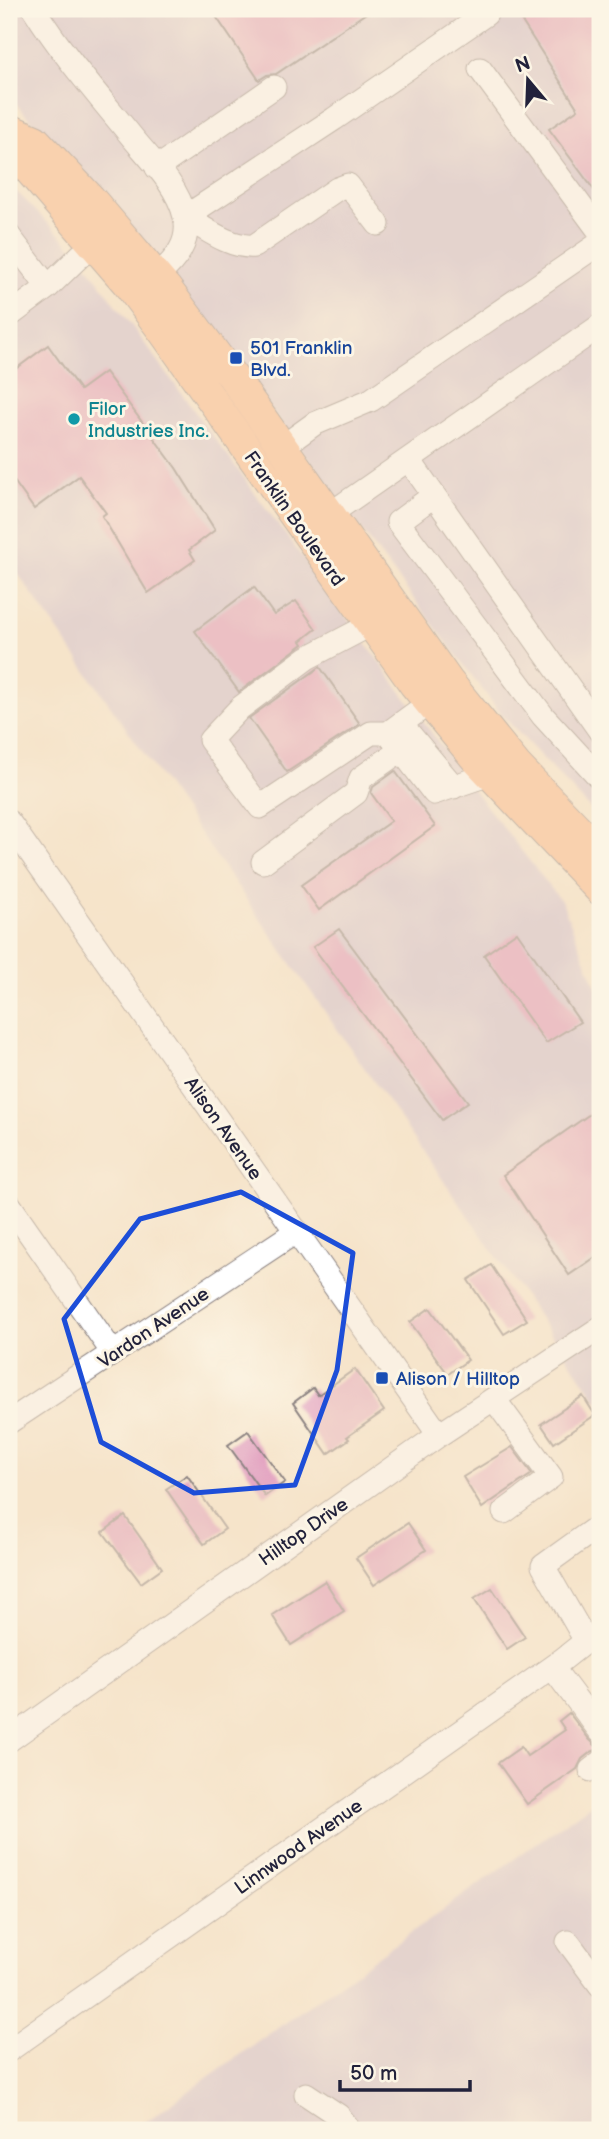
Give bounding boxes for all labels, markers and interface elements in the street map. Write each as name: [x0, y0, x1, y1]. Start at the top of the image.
north arrow: [494, 46, 564, 116]
text: N: [512, 52, 533, 79]
place label: 501 Franklin Blvd.: [250, 337, 353, 382]
marker: 501 Franklin Blvd.: [228, 350, 244, 366]
place label: Filor Industries Inc.: [88, 398, 209, 443]
marker: Filor Industries Inc.: [66, 411, 82, 427]
street label: Franklin Boulevard: [239, 447, 349, 591]
street label: Alison Avenue: [179, 1073, 267, 1185]
street label: Vardon Avenue: [94, 1283, 214, 1374]
place label: Alison / Hilltop: [396, 1368, 520, 1391]
marker: Alison / Hilltop: [374, 1370, 390, 1386]
street label: Hilltop Drive: [255, 1493, 353, 1571]
street label: Linnwood Avenue: [231, 1795, 367, 1900]
scale bar: [340, 2048, 469, 2092]
text: 50 m: [350, 2061, 397, 2086]

